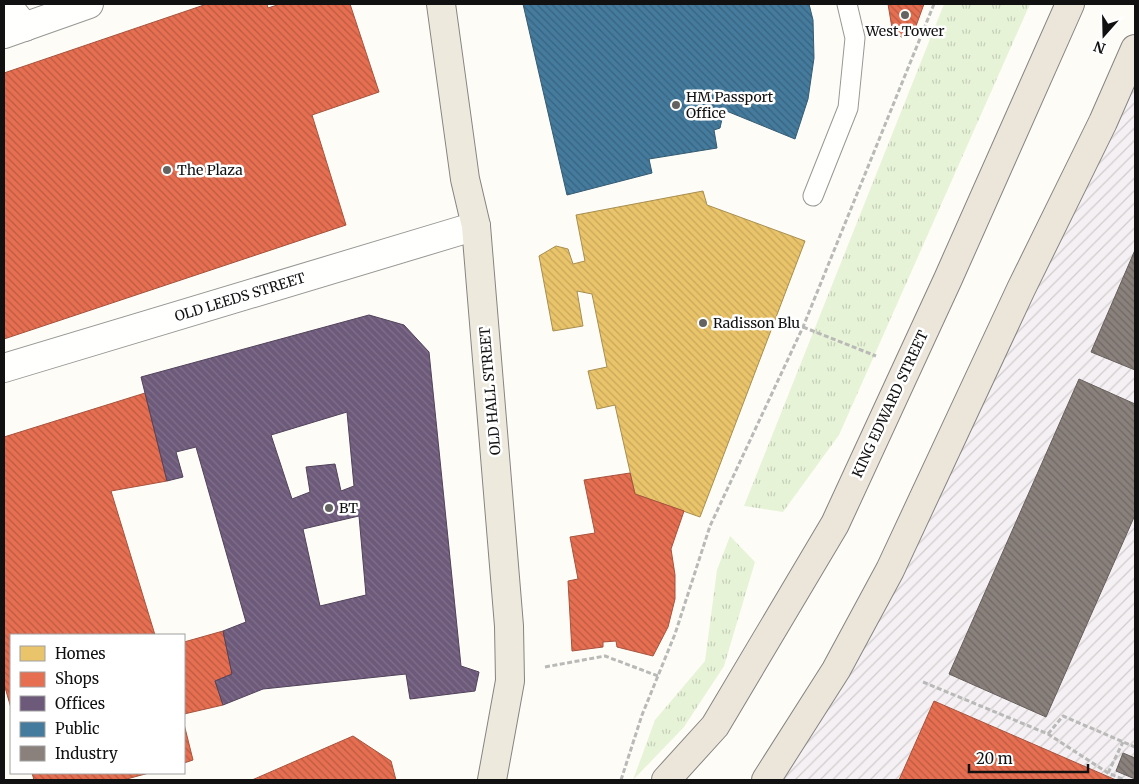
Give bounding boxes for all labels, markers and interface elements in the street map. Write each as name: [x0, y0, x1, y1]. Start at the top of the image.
marker: West Tower: [899, 9, 911, 21]
north arrow: [1079, 10, 1129, 60]
place label: West Tower: [864, 22, 945, 40]
text: N: [1091, 37, 1108, 58]
place label: HM Passport Office: [686, 88, 774, 122]
marker: HM Passport Office: [670, 99, 682, 111]
place label: The Plaza: [177, 161, 243, 179]
marker: The Plaza: [161, 164, 173, 176]
street label: OLD LEEDS STREET: [172, 268, 308, 325]
place label: Radisson Blu: [713, 314, 800, 332]
marker: Radisson Blu: [697, 317, 709, 329]
street label: OLD HALL STREET: [475, 326, 505, 456]
street label: KING EDWARD STREET: [848, 327, 932, 480]
place label: BT: [339, 499, 358, 517]
marker: BT: [323, 502, 335, 514]
legend: [10, 634, 185, 774]
text: Homes: [55, 644, 106, 663]
text: Shops: [55, 669, 99, 688]
text: Offices: [55, 694, 105, 713]
text: Public: [55, 719, 100, 738]
scale bar: [969, 742, 1088, 774]
text: Industry: [55, 744, 118, 763]
text: 20 m: [976, 749, 1013, 768]

